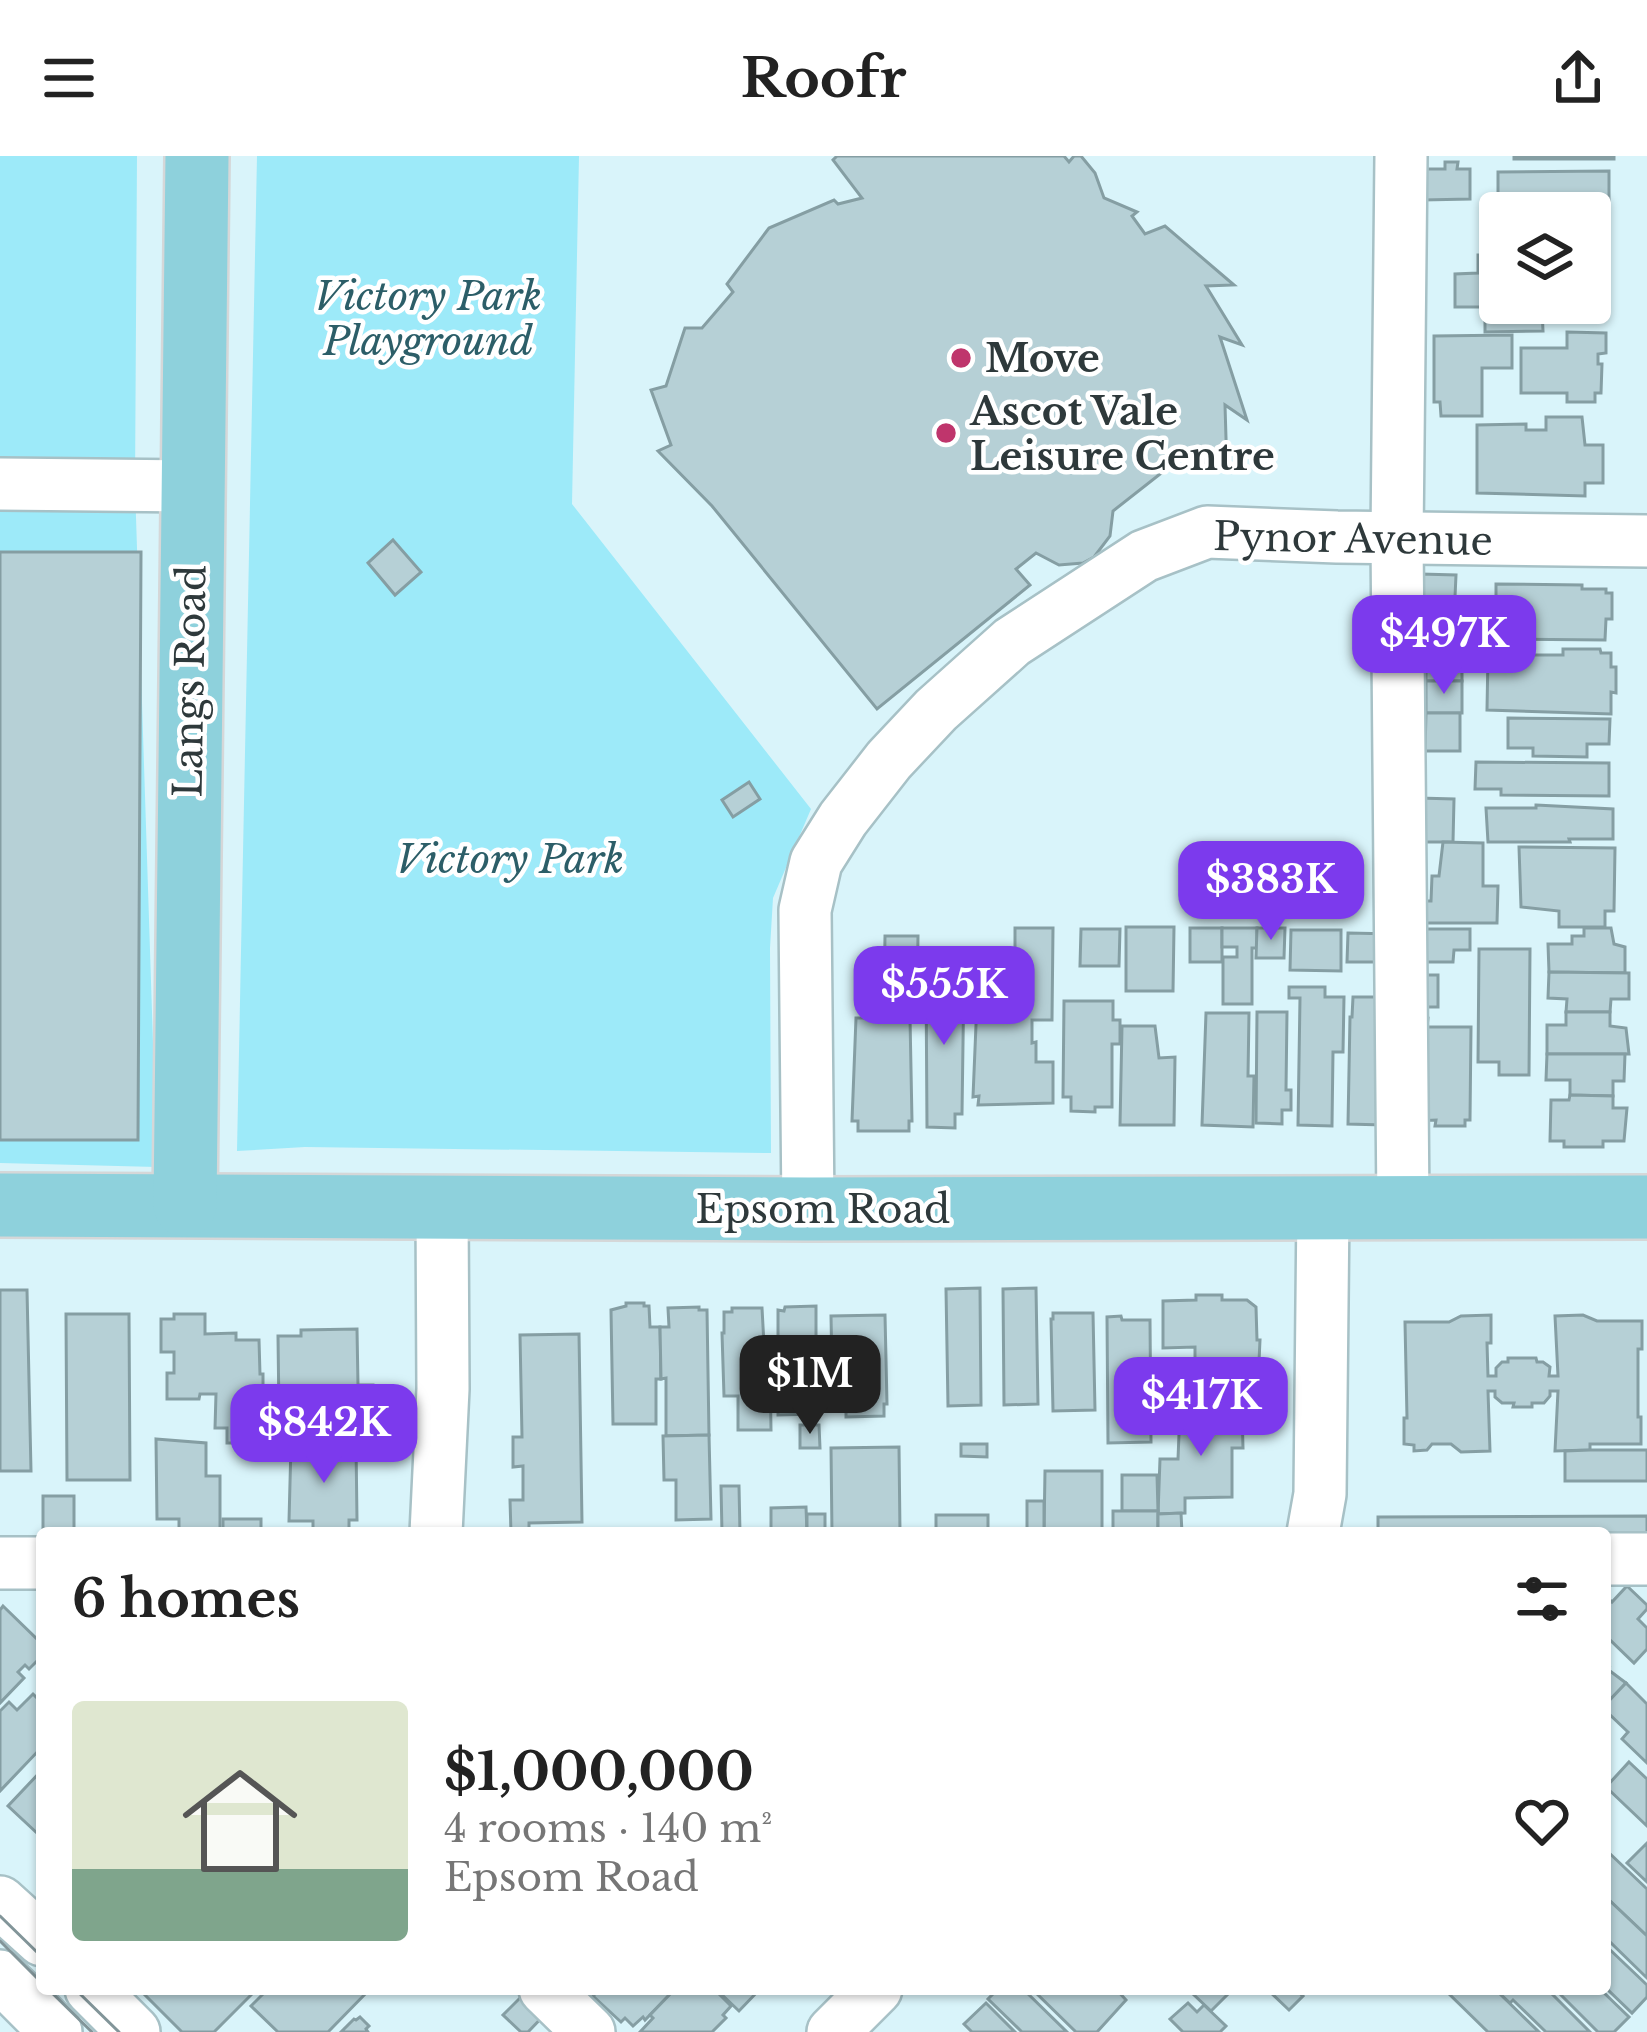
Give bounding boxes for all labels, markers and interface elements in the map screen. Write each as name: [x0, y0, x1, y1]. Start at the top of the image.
icon: menu: [36, 45, 102, 111]
text: Roofr: [741, 45, 906, 112]
icon: share: [1545, 45, 1611, 111]
map controls: [1479, 192, 1611, 324]
button: layers: [1479, 192, 1611, 324]
park label: Victory Park Playground: [314, 272, 542, 366]
place label: Move: [985, 334, 1100, 383]
marker: Move: [948, 345, 974, 371]
place label: Ascot Vale Leisure Centre: [969, 387, 1275, 481]
marker: Ascot Vale Leisure Centre: [933, 420, 959, 446]
street label: Pynor Avenue: [1213, 512, 1493, 566]
street label: Langs Road: [163, 564, 217, 798]
pin: $497K: [1360, 595, 1528, 697]
text: $497K: [1379, 609, 1509, 658]
park label: Victory Park: [396, 835, 624, 884]
pin: $383K: [1187, 841, 1355, 943]
text: $383K: [1205, 855, 1337, 904]
pin: $555K: [860, 946, 1028, 1048]
text: $555K: [881, 960, 1007, 1009]
street label: Epsom Road: [696, 1185, 950, 1234]
pin: $1M: [752, 1335, 868, 1437]
text: $1M: [767, 1349, 853, 1398]
pin: $417K: [1117, 1357, 1285, 1459]
text: $417K: [1141, 1371, 1261, 1420]
pin: $842K: [240, 1384, 408, 1486]
text: $842K: [257, 1398, 391, 1447]
icon: filters: [1509, 1566, 1575, 1632]
text: 6 homes: [72, 1568, 300, 1631]
text: $1,000,000: [444, 1741, 754, 1804]
icon: home: [168, 1749, 312, 1893]
icon: heart: [1509, 1788, 1575, 1854]
text: 4 rooms · 140 m²: [444, 1804, 772, 1853]
text: Epsom Road: [444, 1853, 699, 1902]

